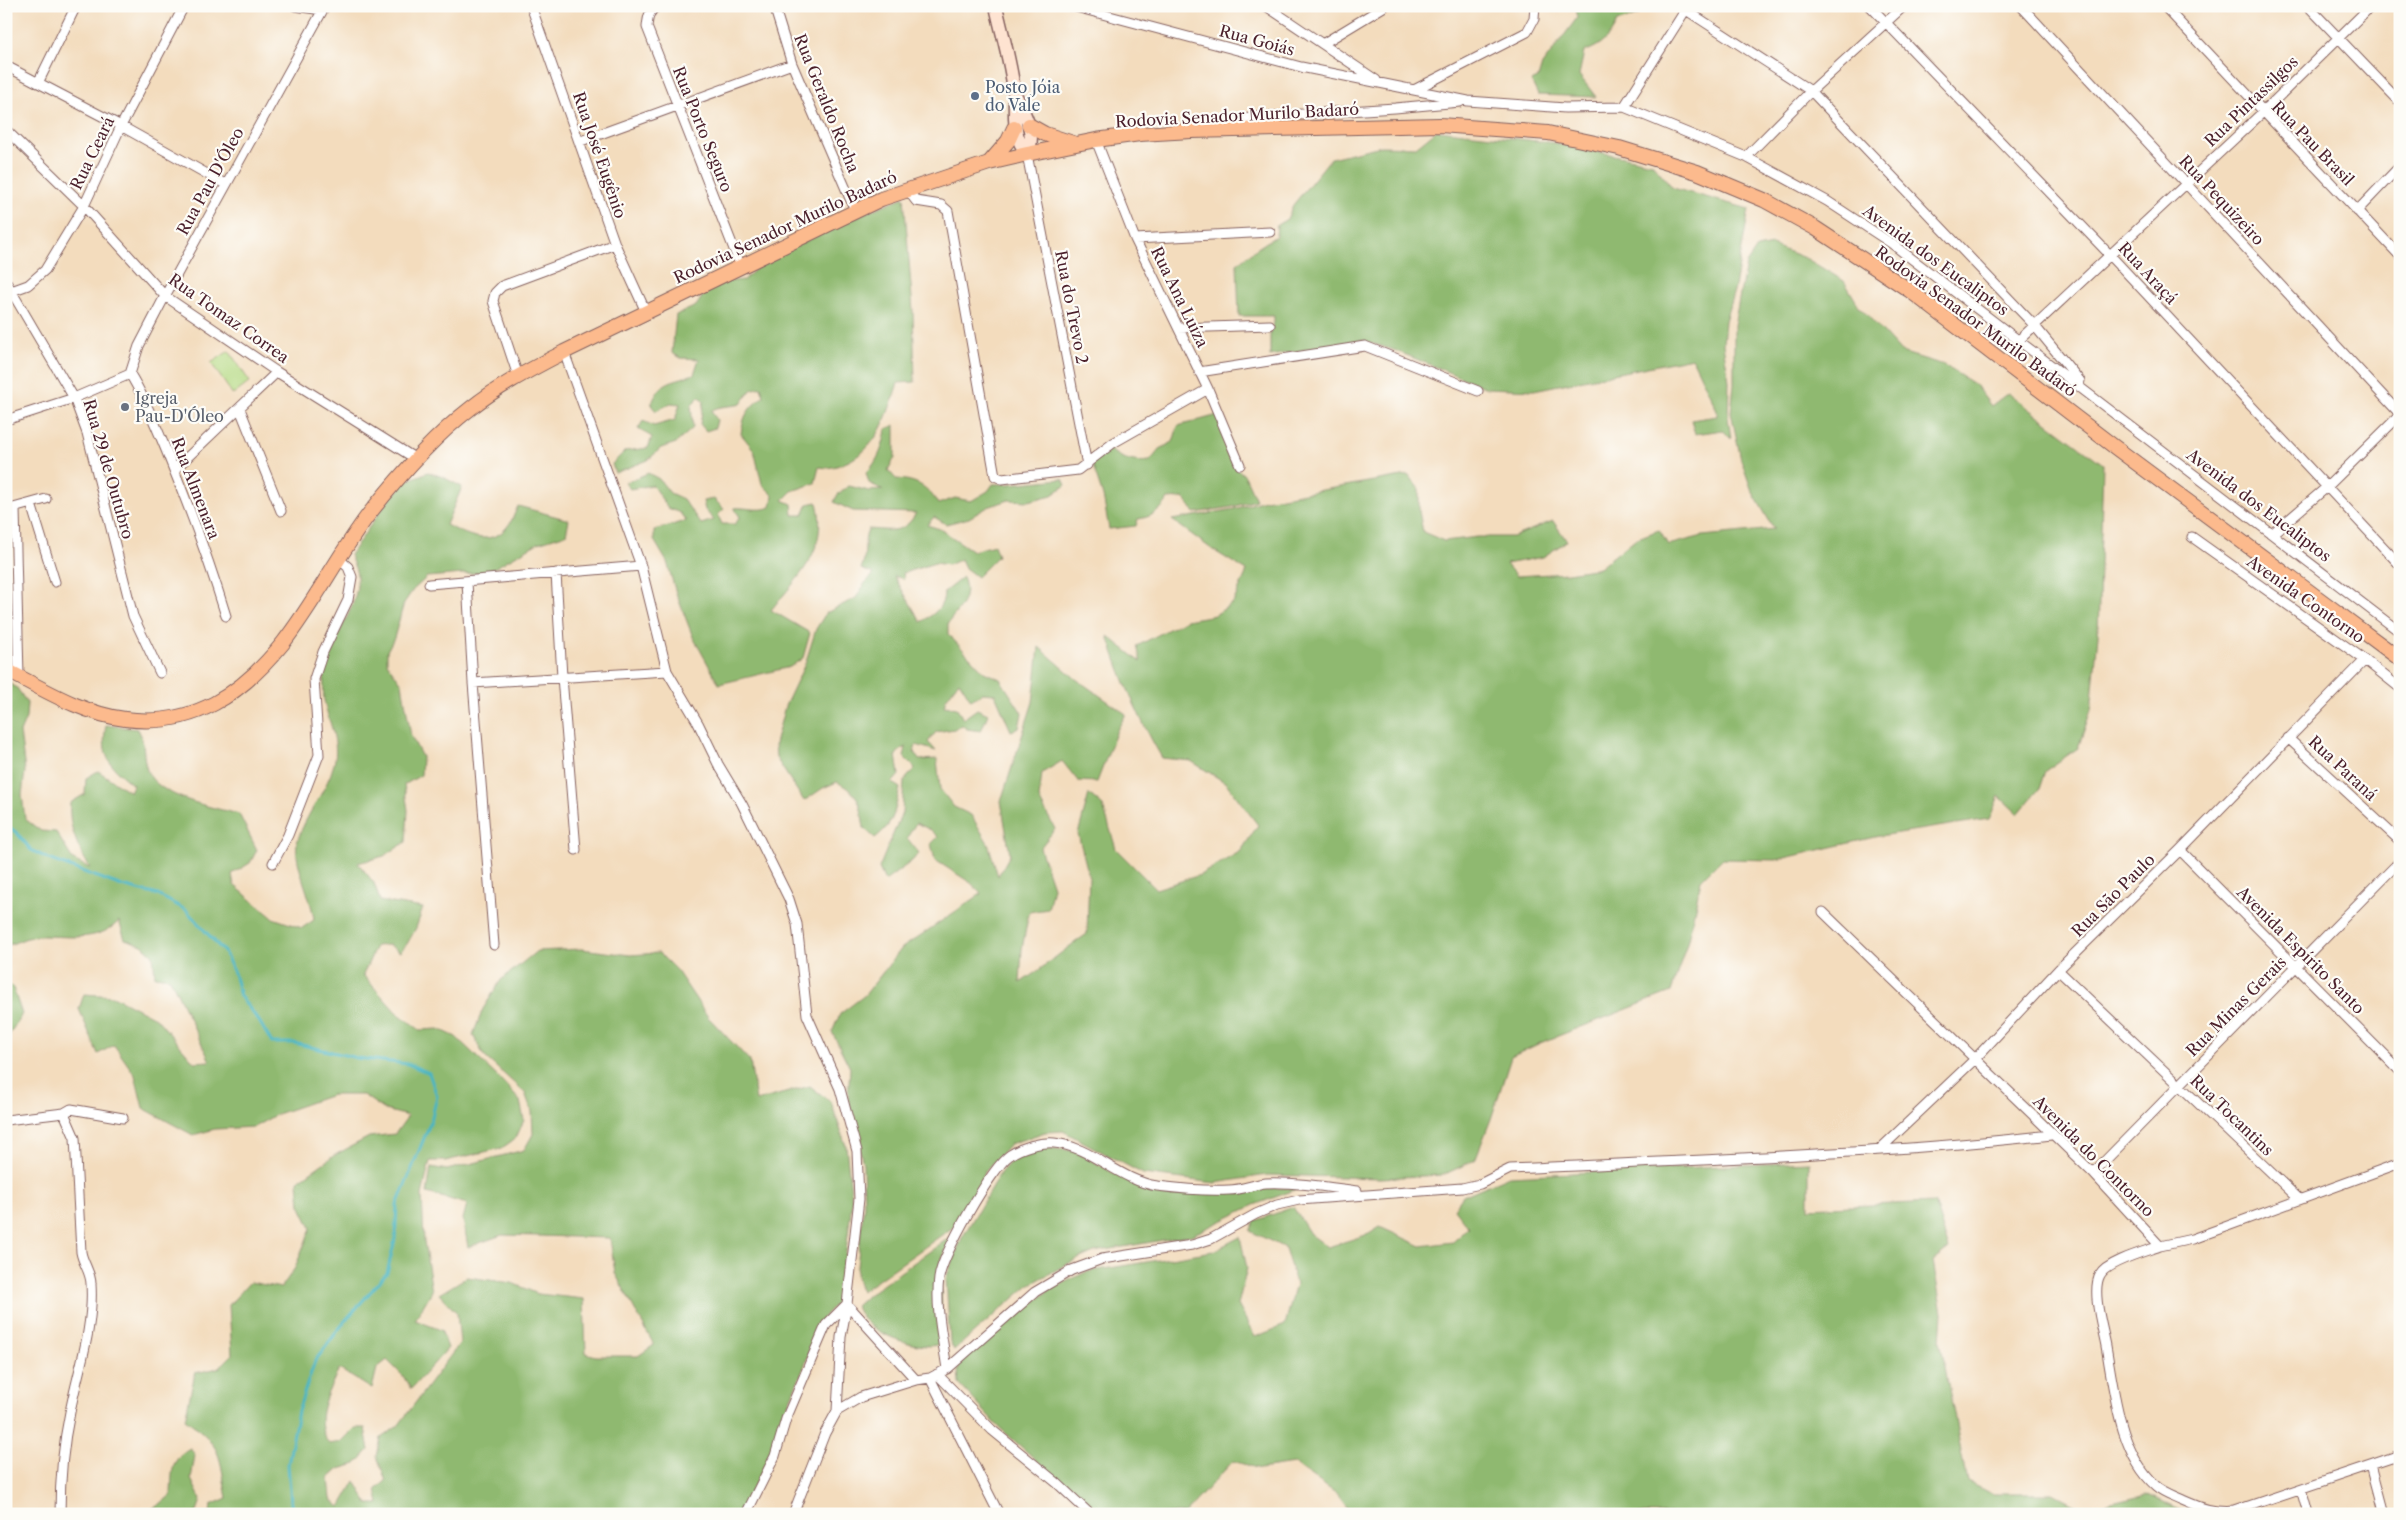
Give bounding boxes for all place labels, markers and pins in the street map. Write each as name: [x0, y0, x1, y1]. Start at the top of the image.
place label: Posto Jóia do Vale: [985, 77, 1061, 115]
marker: Posto Jóia do Vale: [969, 90, 981, 102]
place label: Igreja Pau-D'Óleo: [135, 388, 224, 426]
marker: Igreja Pau-D'Óleo: [119, 401, 131, 413]

